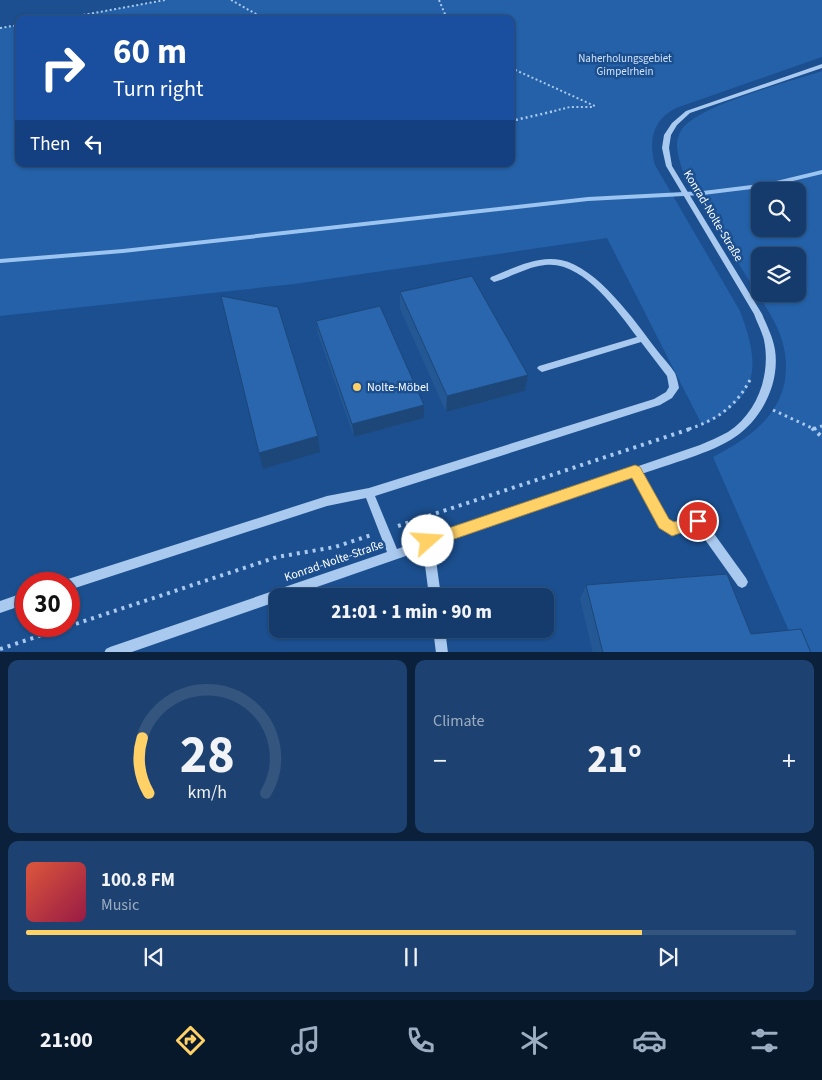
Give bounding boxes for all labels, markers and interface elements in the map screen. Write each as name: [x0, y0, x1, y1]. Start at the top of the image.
text: 60 m: [113, 27, 187, 77]
icon: right: [30, 35, 95, 100]
park label: Naherholungsgebiet Gimpelrhein: [578, 51, 672, 79]
text: Turn right: [113, 73, 203, 105]
icon: left: [80, 130, 108, 158]
text: Then: [30, 131, 70, 158]
street label: Konrad-Nolte-Straße: [679, 167, 747, 265]
map controls: [751, 182, 806, 302]
button: search: [751, 182, 806, 237]
button: layers: [751, 247, 806, 302]
place label: Nolte-Möbel: [367, 379, 429, 396]
marker: Nolte-Möbel: [351, 381, 363, 393]
pin: [677, 500, 719, 542]
icon: arrive: [684, 507, 712, 535]
position arrow: [401, 514, 453, 566]
street label: Konrad-Nolte-Straße: [282, 536, 386, 586]
speed limit sign: 30: [15, 572, 80, 637]
text: 21:01 · 1 min · 90 m: [331, 599, 492, 626]
text: Climate: [433, 710, 484, 732]
text: 28: [180, 719, 235, 793]
text: 21°: [587, 733, 642, 787]
text: −: [433, 741, 447, 781]
text: +: [782, 741, 796, 781]
text: km/h: [188, 780, 227, 805]
text: 100.8 FM: [101, 867, 175, 894]
text: Music: [101, 894, 139, 916]
icon: previous: [140, 943, 168, 971]
icon: pause: [397, 943, 425, 971]
icon: next: [654, 943, 682, 971]
icon: directions: [173, 1023, 208, 1058]
icon: music: [288, 1023, 323, 1058]
icon: phone: [403, 1023, 438, 1058]
icon: climate: [517, 1023, 552, 1058]
icon: car: [632, 1023, 667, 1058]
icon: filters: [747, 1023, 782, 1058]
text: 21:00: [40, 1024, 93, 1056]

